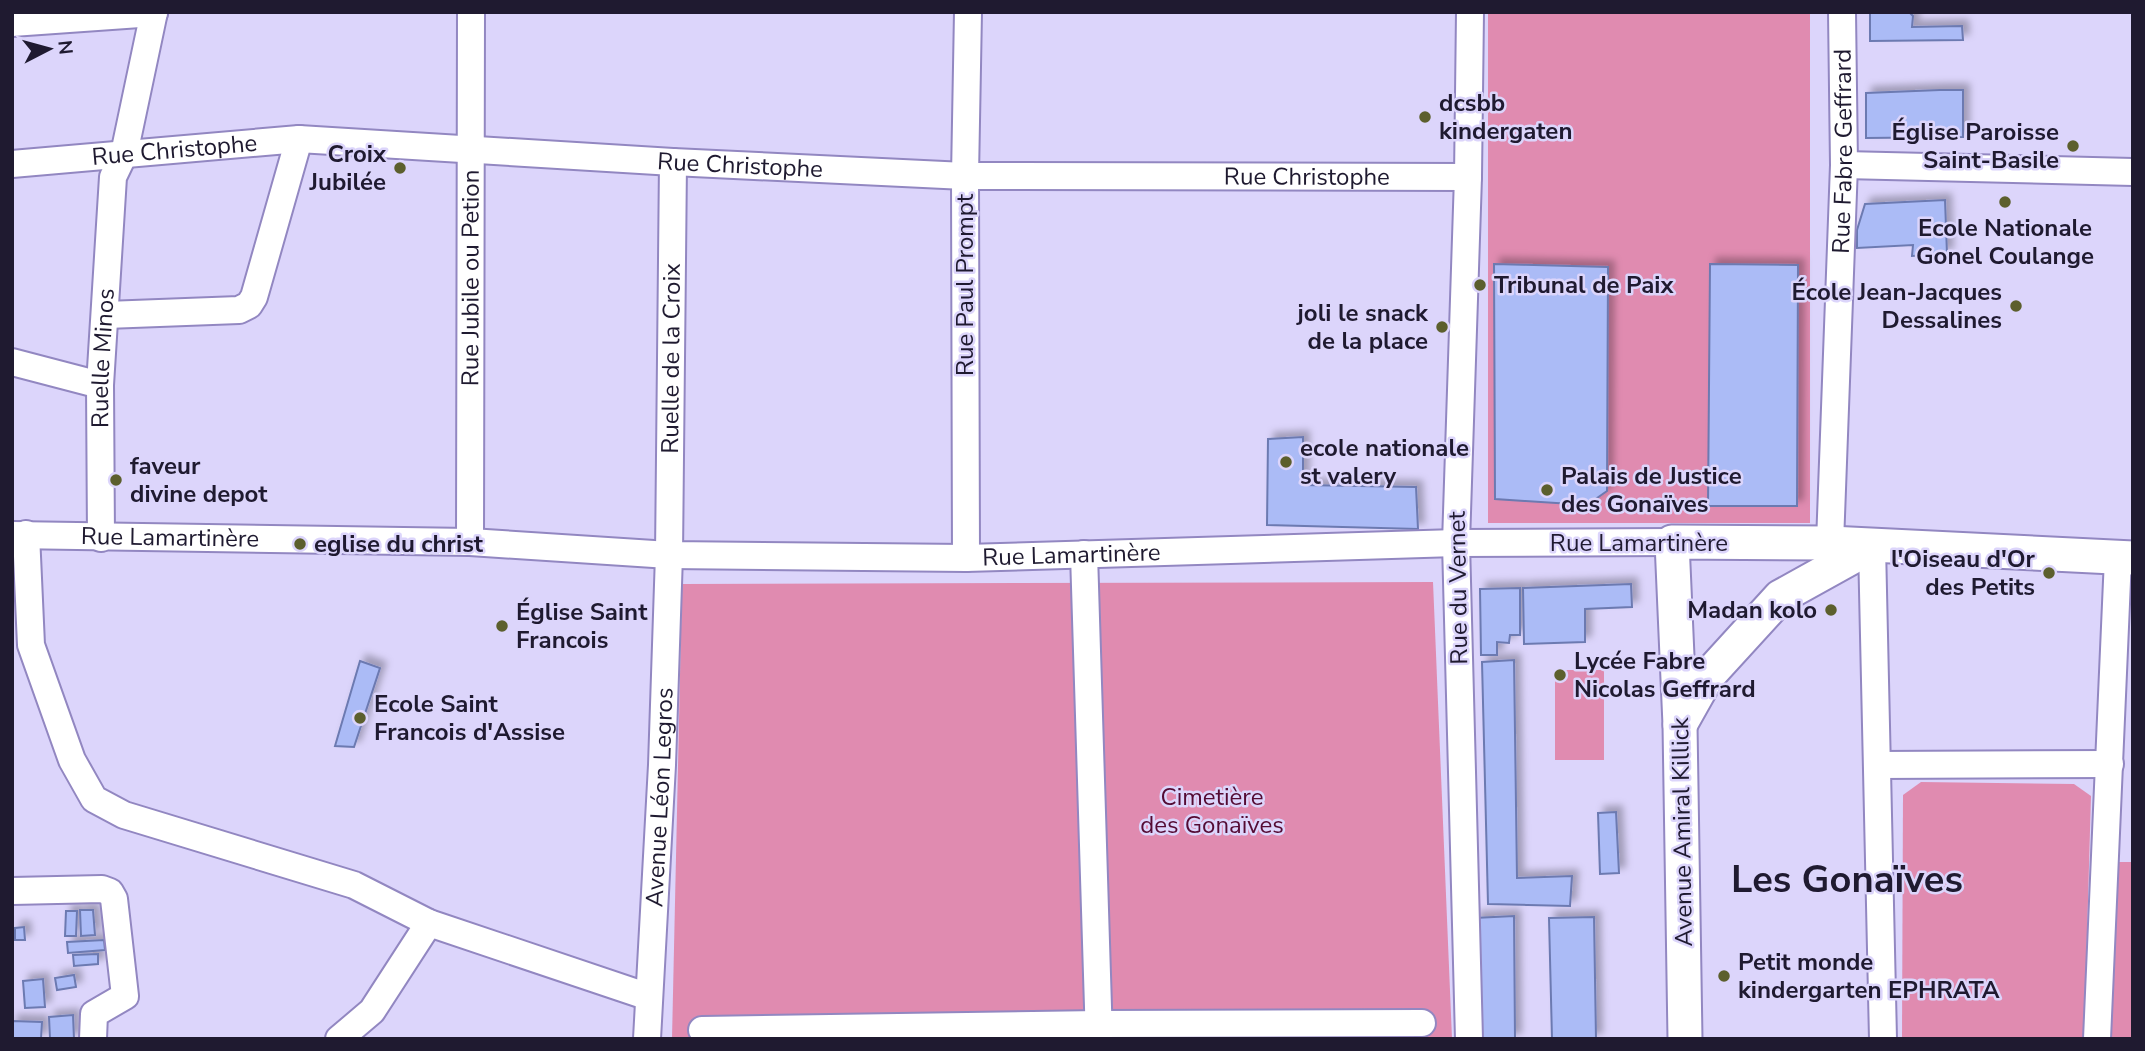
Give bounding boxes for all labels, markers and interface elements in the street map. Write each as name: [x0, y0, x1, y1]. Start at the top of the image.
north arrow: [14, 14, 84, 84]
text: N: [51, 39, 79, 56]
street label: Rue Fabre Geffrard: [1825, 49, 1860, 254]
place label: dcsbb kindergaten: [1439, 87, 1572, 147]
marker: dcsbb kindergaten: [1417, 109, 1433, 125]
place label: Église Paroisse Saint-Basile: [1891, 116, 2059, 176]
street label: Rue Christophe: [90, 127, 258, 173]
place label: Croix Jubilée: [309, 138, 387, 198]
marker: Église Paroisse Saint-Basile: [2065, 138, 2081, 154]
street label: Rue Christophe: [656, 145, 824, 185]
marker: Croix Jubilée: [392, 160, 408, 176]
street label: Rue Christophe: [1224, 161, 1390, 193]
street label: Rue Jubile ou Petion: [454, 170, 487, 386]
street label: Rue Paul Prompt: [949, 193, 981, 376]
marker: Ecole Nationale Gonel Coulange: [1997, 194, 2013, 210]
place label: Ecole Nationale Gonel Coulange: [1916, 212, 2094, 272]
street label: Ruelle de la Croix: [654, 263, 688, 454]
place label: Tribunal de Paix: [1494, 269, 1674, 301]
place label: École Jean-Jacques Dessalines: [1792, 276, 2002, 336]
marker: Tribunal de Paix: [1472, 277, 1488, 293]
street label: Ruelle Minos: [84, 287, 122, 428]
place label: joli le snack de la place: [1296, 297, 1429, 357]
marker: École Jean-Jacques Dessalines: [2008, 298, 2024, 314]
marker: joli le snack de la place: [1434, 319, 1450, 335]
place label: ecole nationale st valery: [1300, 432, 1469, 492]
place label: faveur divine depot: [130, 450, 268, 510]
marker: ecole nationale st valery: [1278, 454, 1294, 470]
place label: Palais de Justice des Gonaïves: [1561, 460, 1742, 520]
marker: faveur divine depot: [108, 472, 124, 488]
marker: Palais de Justice des Gonaïves: [1539, 482, 1555, 498]
street label: Rue du Vernet: [1441, 510, 1475, 665]
street label: Rue Lamartinère: [81, 520, 259, 555]
street label: Rue Lamartinère: [1550, 527, 1728, 559]
place label: eglise du christ: [314, 528, 484, 560]
marker: eglise du christ: [292, 536, 308, 552]
street label: Rue Lamartinère: [982, 536, 1161, 573]
place label: l'Oiseau d'Or des Petits: [1891, 543, 2036, 603]
marker: l'Oiseau d'Or des Petits: [2041, 565, 2057, 581]
place label: Madan kolo: [1687, 594, 1817, 626]
place label: Église Saint Francois: [516, 596, 648, 656]
marker: Madan kolo: [1823, 602, 1839, 618]
marker: Église Saint Francois: [494, 618, 510, 634]
place label: Lycée Fabre Nicolas Geffrard: [1574, 645, 1756, 705]
marker: Lycée Fabre Nicolas Geffrard: [1552, 667, 1568, 683]
street label: Avenue Léon Legros: [638, 687, 681, 908]
place label: Ecole Saint Francois d'Assise: [374, 688, 565, 748]
marker: Ecole Saint Francois d'Assise: [352, 710, 368, 726]
street label: Avenue Amiral Killick: [1664, 716, 1700, 947]
park label: Cimetière des Gonaïves: [1140, 781, 1284, 841]
district label: Les Gonaïves: [1731, 854, 1963, 905]
place label: Petit monde kindergarten EPHRATA: [1738, 946, 2000, 1006]
marker: Petit monde kindergarten EPHRATA: [1716, 968, 1732, 984]

